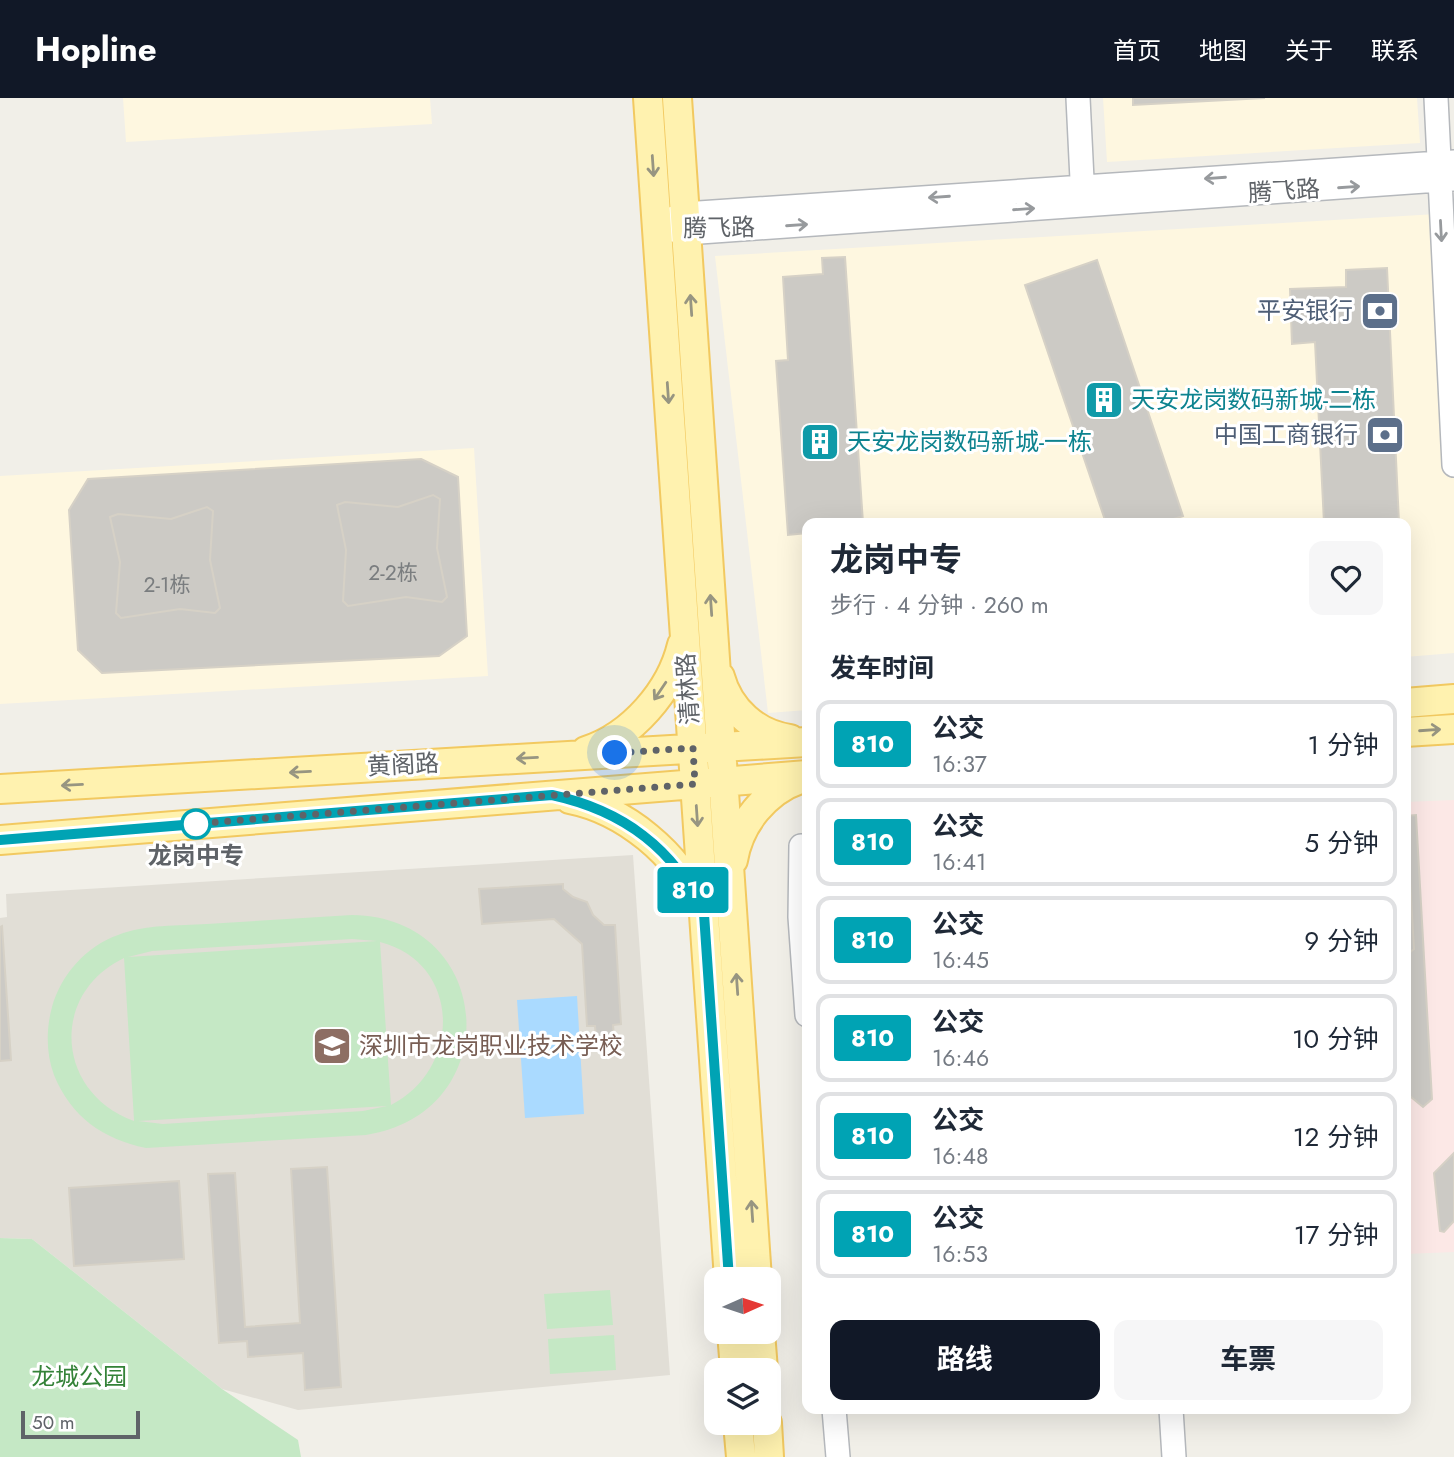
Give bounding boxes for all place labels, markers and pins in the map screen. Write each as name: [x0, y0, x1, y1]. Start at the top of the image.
bank icon: 平安银行: [1359, 290, 1401, 332]
place label: 平安银行: [1257, 293, 1353, 328]
building icon: 天安龙岗数码新城-二栋: [1083, 379, 1125, 421]
place label: 天安龙岗数码新城-二栋: [1131, 382, 1376, 417]
bank icon: 中国工商银行: [1364, 414, 1406, 456]
place label: 中国工商银行: [1214, 417, 1358, 452]
building icon: 天安龙岗数码新城-一栋: [799, 421, 841, 463]
place label: 天安龙岗数码新城-一栋: [847, 424, 1092, 459]
marker: 龙岗中专: [181, 809, 211, 839]
place label: 龙岗中专: [148, 838, 244, 873]
school or university icon: 深圳市龙岗职业技术学校: [311, 1025, 353, 1067]
place label: 深圳市龙岗职业技术学校: [359, 1028, 623, 1063]

